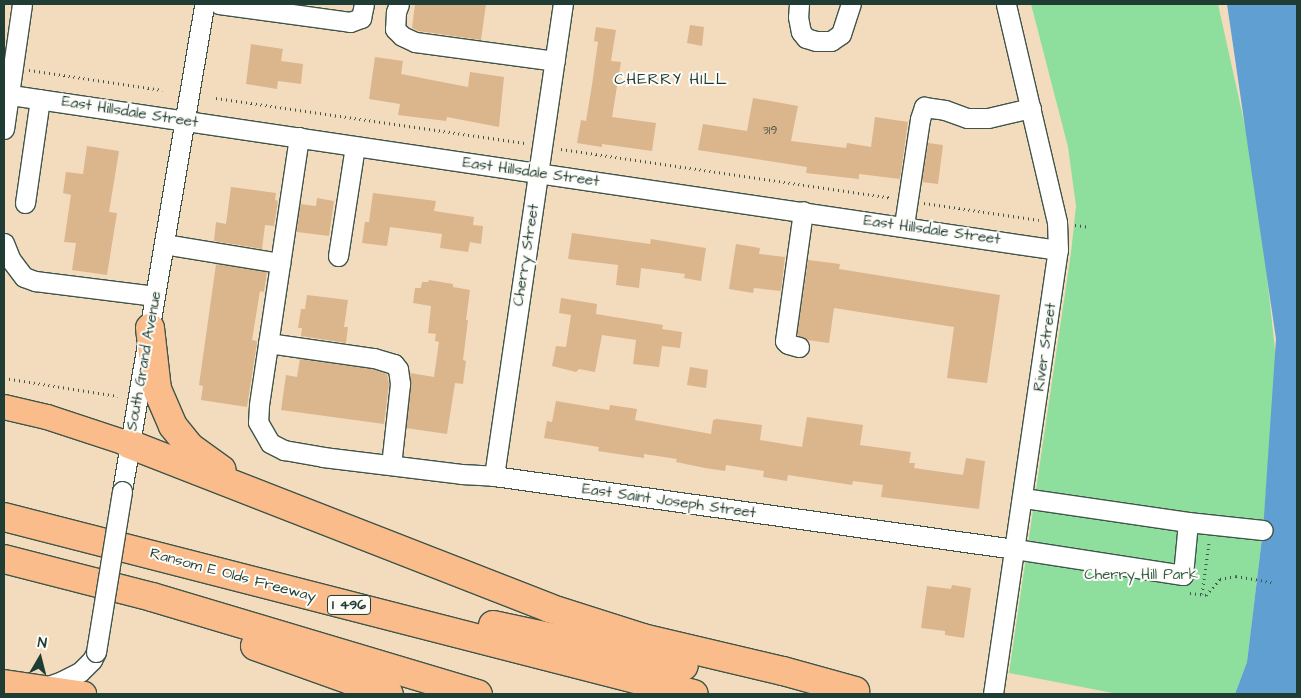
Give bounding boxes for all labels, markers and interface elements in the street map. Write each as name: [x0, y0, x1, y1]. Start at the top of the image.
district label: CHERRY HILL: [613, 69, 729, 89]
street label: East Hillsdale Street: [61, 92, 199, 132]
house number: 319: [763, 124, 777, 138]
street label: East Hillsdale Street: [462, 153, 600, 191]
street label: Cherry Street: [509, 203, 543, 307]
street label: East Hillsdale Street: [863, 211, 1001, 249]
street label: South Grand Avenue: [123, 290, 165, 432]
street label: River Street: [1030, 301, 1060, 393]
street label: East Saint Joseph Street: [581, 480, 757, 522]
street label: Ransom E Olds Freeway: [148, 544, 318, 606]
park label: Cherry Hill Park: [1084, 566, 1198, 584]
road number: I 496: [326, 594, 372, 616]
north arrow: [15, 633, 65, 683]
text: N: [36, 633, 48, 654]

